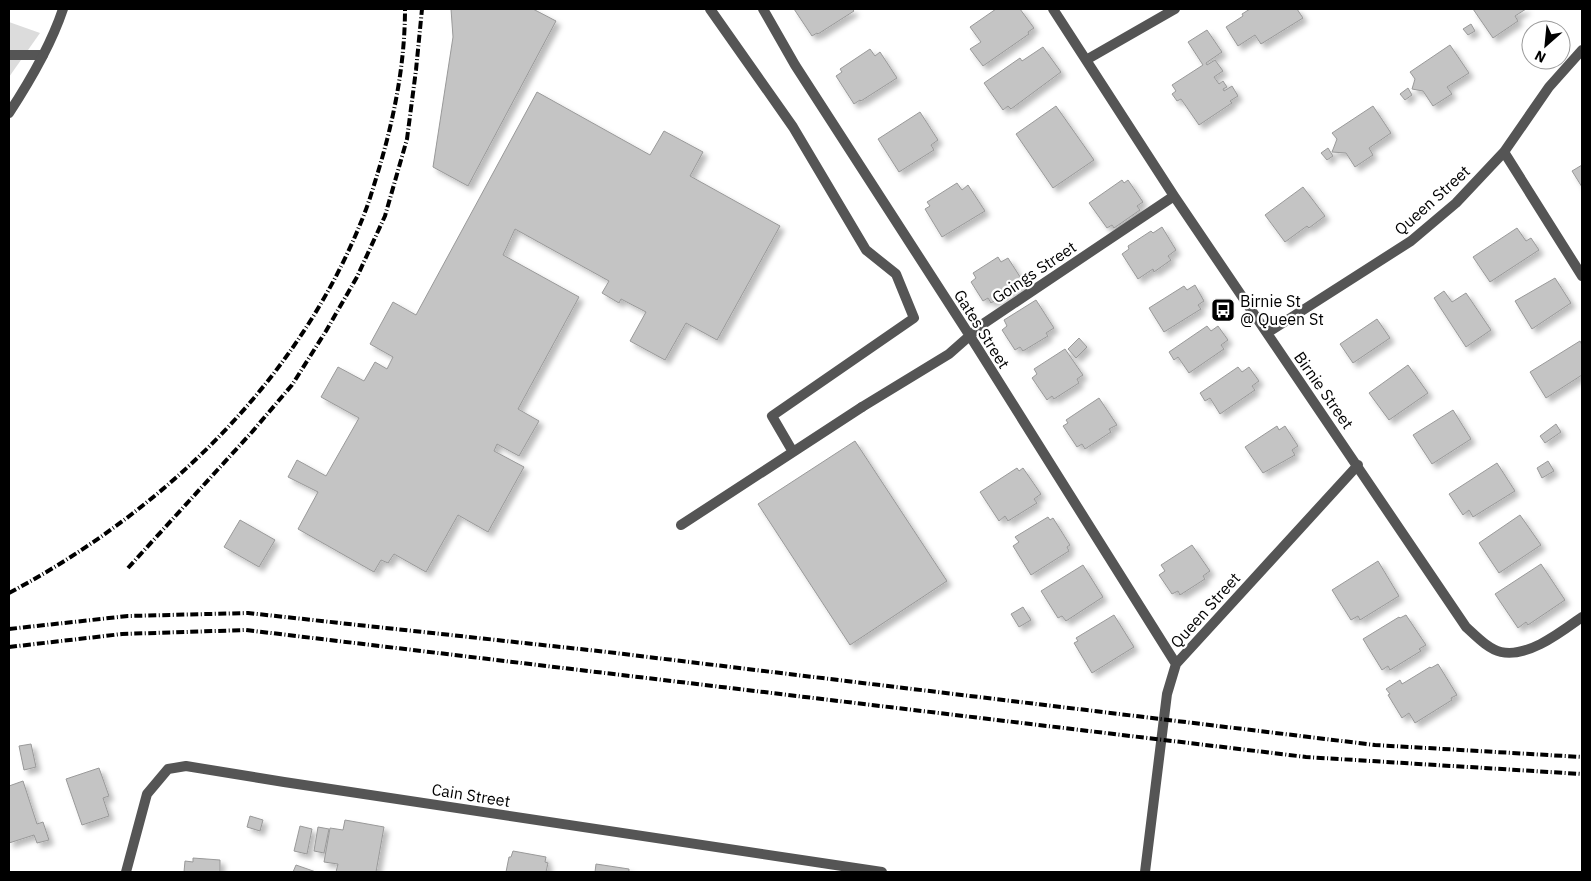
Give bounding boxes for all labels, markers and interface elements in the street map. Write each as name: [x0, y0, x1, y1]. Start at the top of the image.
north arrow: [1521, 20, 1571, 70]
text: N: [1531, 46, 1549, 67]
street label: Queen Street: [1390, 161, 1474, 239]
street label: Goings Street: [988, 237, 1080, 307]
street label: Gates Street: [950, 286, 1014, 372]
place label: Birnie St @ Queen St: [1240, 291, 1324, 329]
bus stop icon: Birnie St @ Queen St: [1210, 297, 1236, 323]
street label: Birnie Street: [1290, 347, 1358, 433]
street label: Queen Street: [1166, 568, 1244, 652]
street label: Cain Street: [430, 779, 512, 811]

